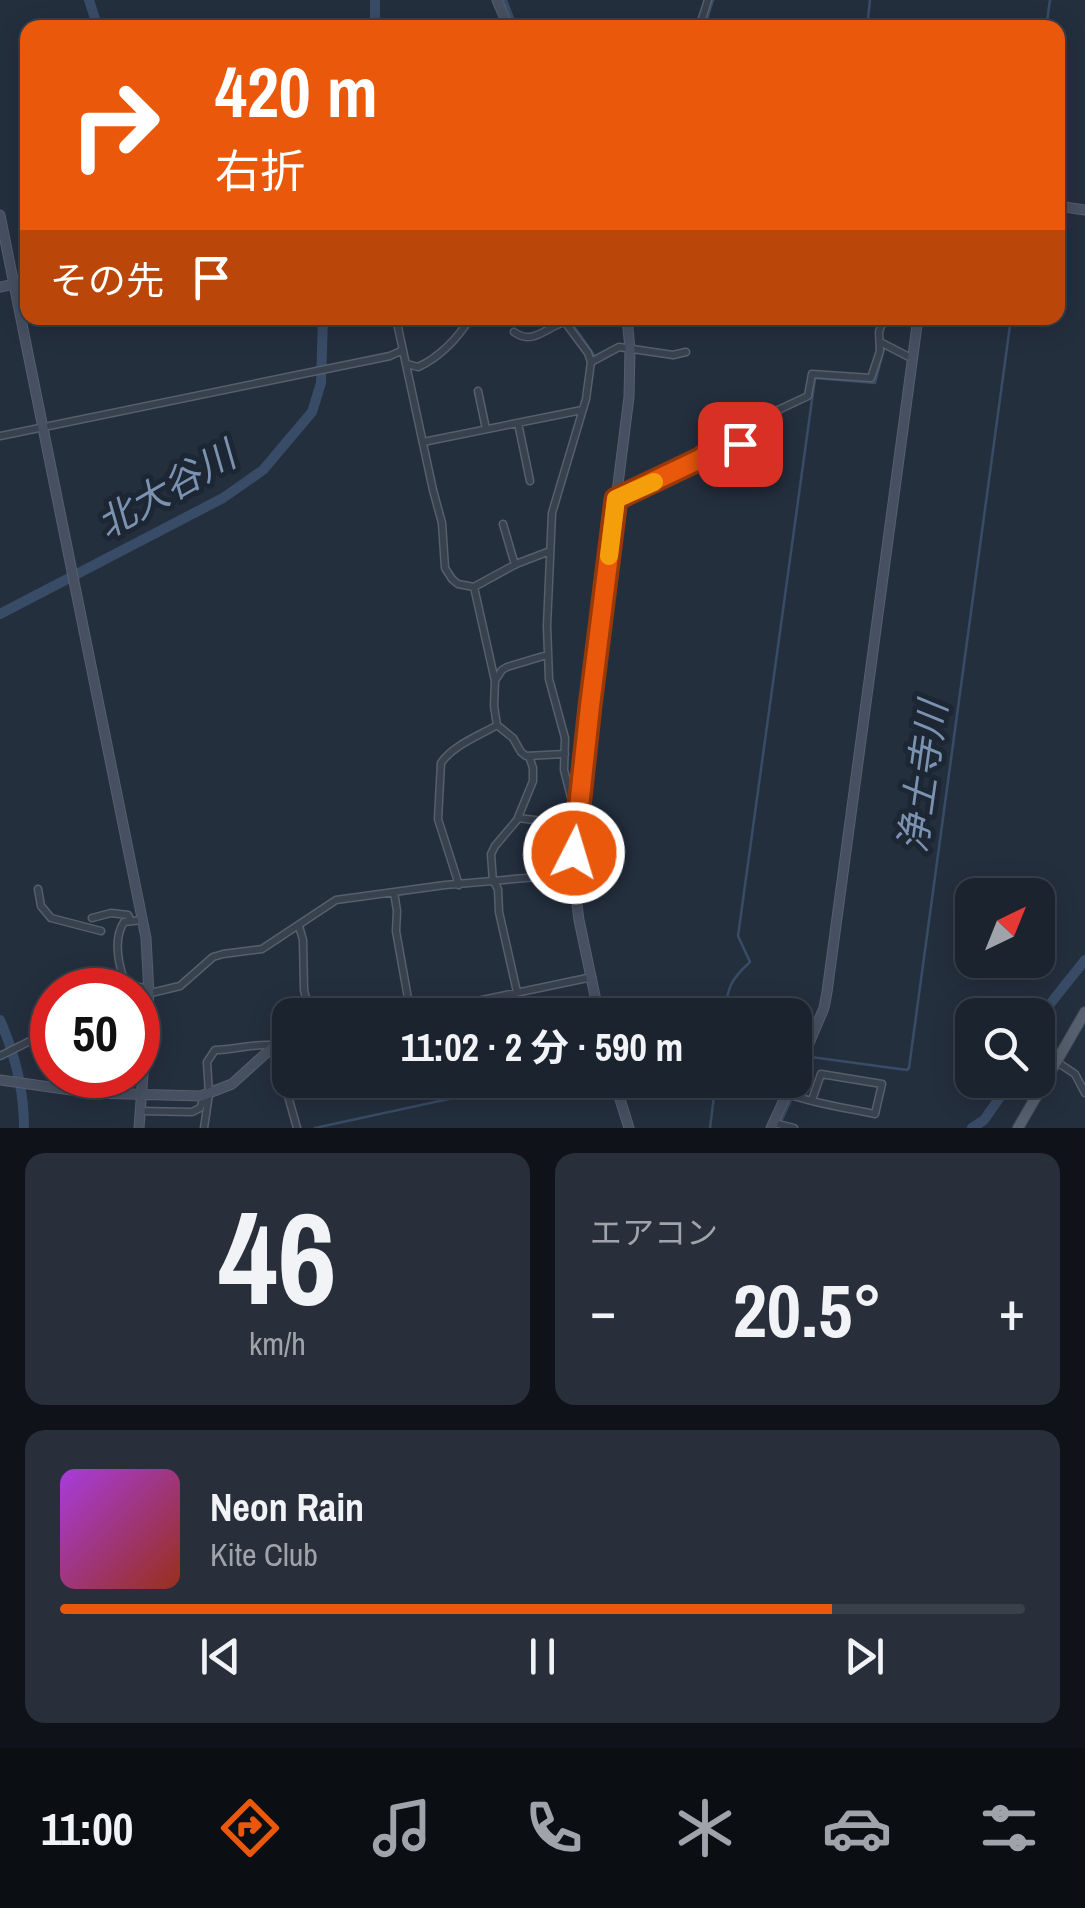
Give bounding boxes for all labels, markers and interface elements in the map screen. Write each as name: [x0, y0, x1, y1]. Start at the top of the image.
text: 420 m: [215, 45, 378, 139]
icon: right: [50, 60, 180, 190]
text: 右折: [215, 140, 305, 201]
icon: arrive: [184, 250, 239, 305]
text: その先: [50, 255, 164, 306]
pin: [698, 402, 783, 487]
icon: arrive: [713, 417, 768, 472]
water label: 北大谷川: [87, 427, 248, 550]
water label: 浄土寺川: [887, 694, 959, 856]
position arrow: [522, 801, 626, 905]
north arrow: [955, 878, 1055, 978]
map controls: [955, 878, 1055, 1098]
speed limit sign: 50: [30, 968, 160, 1098]
button: search: [955, 998, 1055, 1098]
text: 11:02 · 2 分 · 590 m: [401, 1022, 683, 1073]
text: 46: [218, 1169, 337, 1345]
text: エアコン: [590, 1211, 718, 1254]
text: 20.5°: [733, 1259, 882, 1360]
text: −: [590, 1273, 616, 1347]
text: +: [999, 1273, 1025, 1347]
text: km/h: [249, 1322, 306, 1365]
text: Neon Rain: [210, 1482, 364, 1533]
text: Kite Club: [210, 1533, 318, 1576]
icon: previous: [193, 1629, 248, 1684]
icon: pause: [515, 1629, 570, 1684]
icon: next: [837, 1629, 892, 1684]
icon: directions: [215, 1793, 285, 1863]
icon: music: [367, 1793, 437, 1863]
icon: phone: [519, 1793, 589, 1863]
icon: climate: [670, 1793, 740, 1863]
icon: car: [822, 1793, 892, 1863]
icon: filters: [974, 1793, 1044, 1863]
text: 11:00: [41, 1798, 133, 1859]

